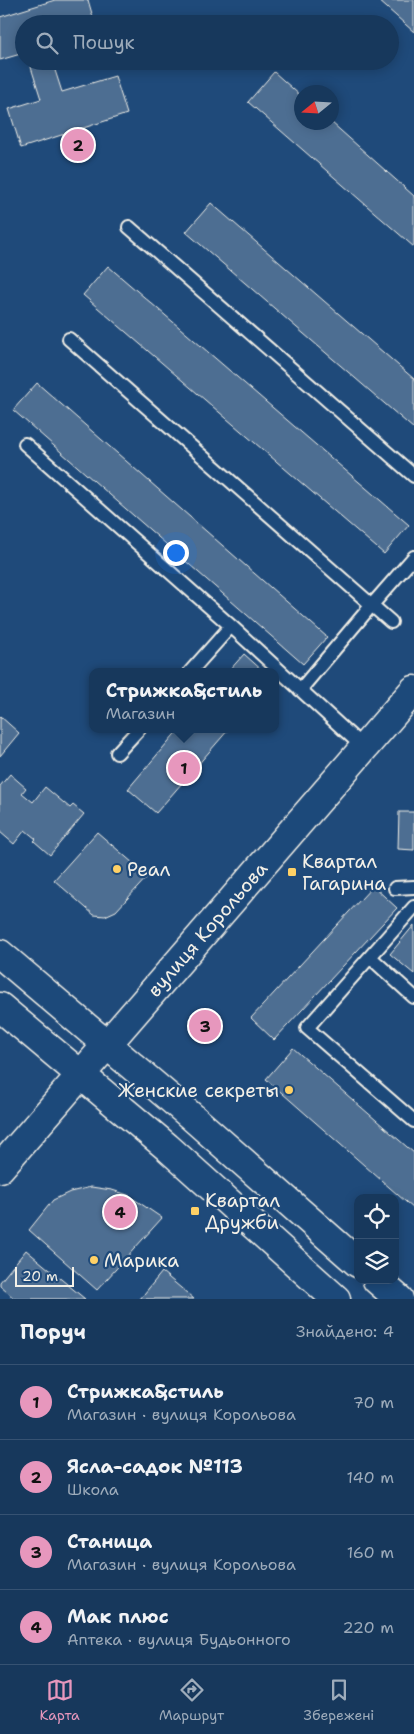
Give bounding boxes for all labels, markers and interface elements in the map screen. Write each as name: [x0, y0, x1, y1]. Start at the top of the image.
search box: [15, 15, 399, 70]
icon: search: [33, 29, 61, 57]
text: Пошук: [73, 30, 135, 55]
north arrow: [294, 85, 339, 130]
pin: 2: [62, 126, 94, 164]
your location: [163, 540, 189, 566]
popup: [89, 668, 279, 733]
text: Стрижка&стиль: [106, 678, 262, 703]
text: Магазин: [106, 703, 175, 724]
pin: 1: [168, 749, 200, 787]
place label: Квартал Гагарина: [302, 849, 386, 896]
street label: вулиця Корольова: [142, 856, 273, 1002]
place label: Реал: [127, 857, 171, 882]
marker: Реал: [111, 863, 123, 875]
marker: Квартал Гагарина: [286, 866, 298, 878]
pin: 3: [189, 1007, 221, 1045]
place label: Женские секреты: [118, 1078, 279, 1103]
marker: Женские секреты: [283, 1084, 295, 1096]
place label: Квартал Дружби: [205, 1188, 281, 1235]
pin: 4: [104, 1193, 136, 1231]
map controls: [354, 1194, 399, 1284]
button: locate: [354, 1194, 399, 1239]
marker: Квартал Дружби: [189, 1205, 201, 1217]
button: layers: [354, 1239, 399, 1284]
place label: Марика: [104, 1248, 179, 1273]
marker: Марика: [88, 1254, 100, 1266]
scale bar: [15, 1264, 74, 1287]
text: 20 m: [22, 1267, 58, 1285]
text: Поруч: [20, 1318, 86, 1346]
text: Знайдено: 4: [296, 1321, 394, 1342]
text: Стрижка&стиль: [67, 1379, 224, 1404]
text: 1: [32, 1392, 40, 1413]
text: 70 m: [353, 1392, 394, 1413]
text: Магазин · вулиця Корольова: [67, 1404, 296, 1425]
text: Ясла-садок №113: [67, 1454, 243, 1479]
text: 2: [30, 1467, 42, 1488]
text: 140 m: [347, 1467, 394, 1488]
text: Школа: [67, 1479, 119, 1500]
text: Станица: [67, 1529, 152, 1554]
text: 3: [30, 1542, 42, 1563]
text: 160 m: [347, 1542, 394, 1563]
text: Магазин · вулиця Корольова: [67, 1554, 296, 1575]
text: Мак плюс: [67, 1604, 169, 1629]
text: 4: [30, 1617, 42, 1638]
text: 220 m: [342, 1617, 394, 1638]
text: Аптека · вулиця Будьонного: [67, 1629, 291, 1650]
tab: Карта: [40, 1676, 80, 1724]
tab: Маршрут: [159, 1676, 224, 1724]
tab: Збережені: [303, 1676, 374, 1724]

